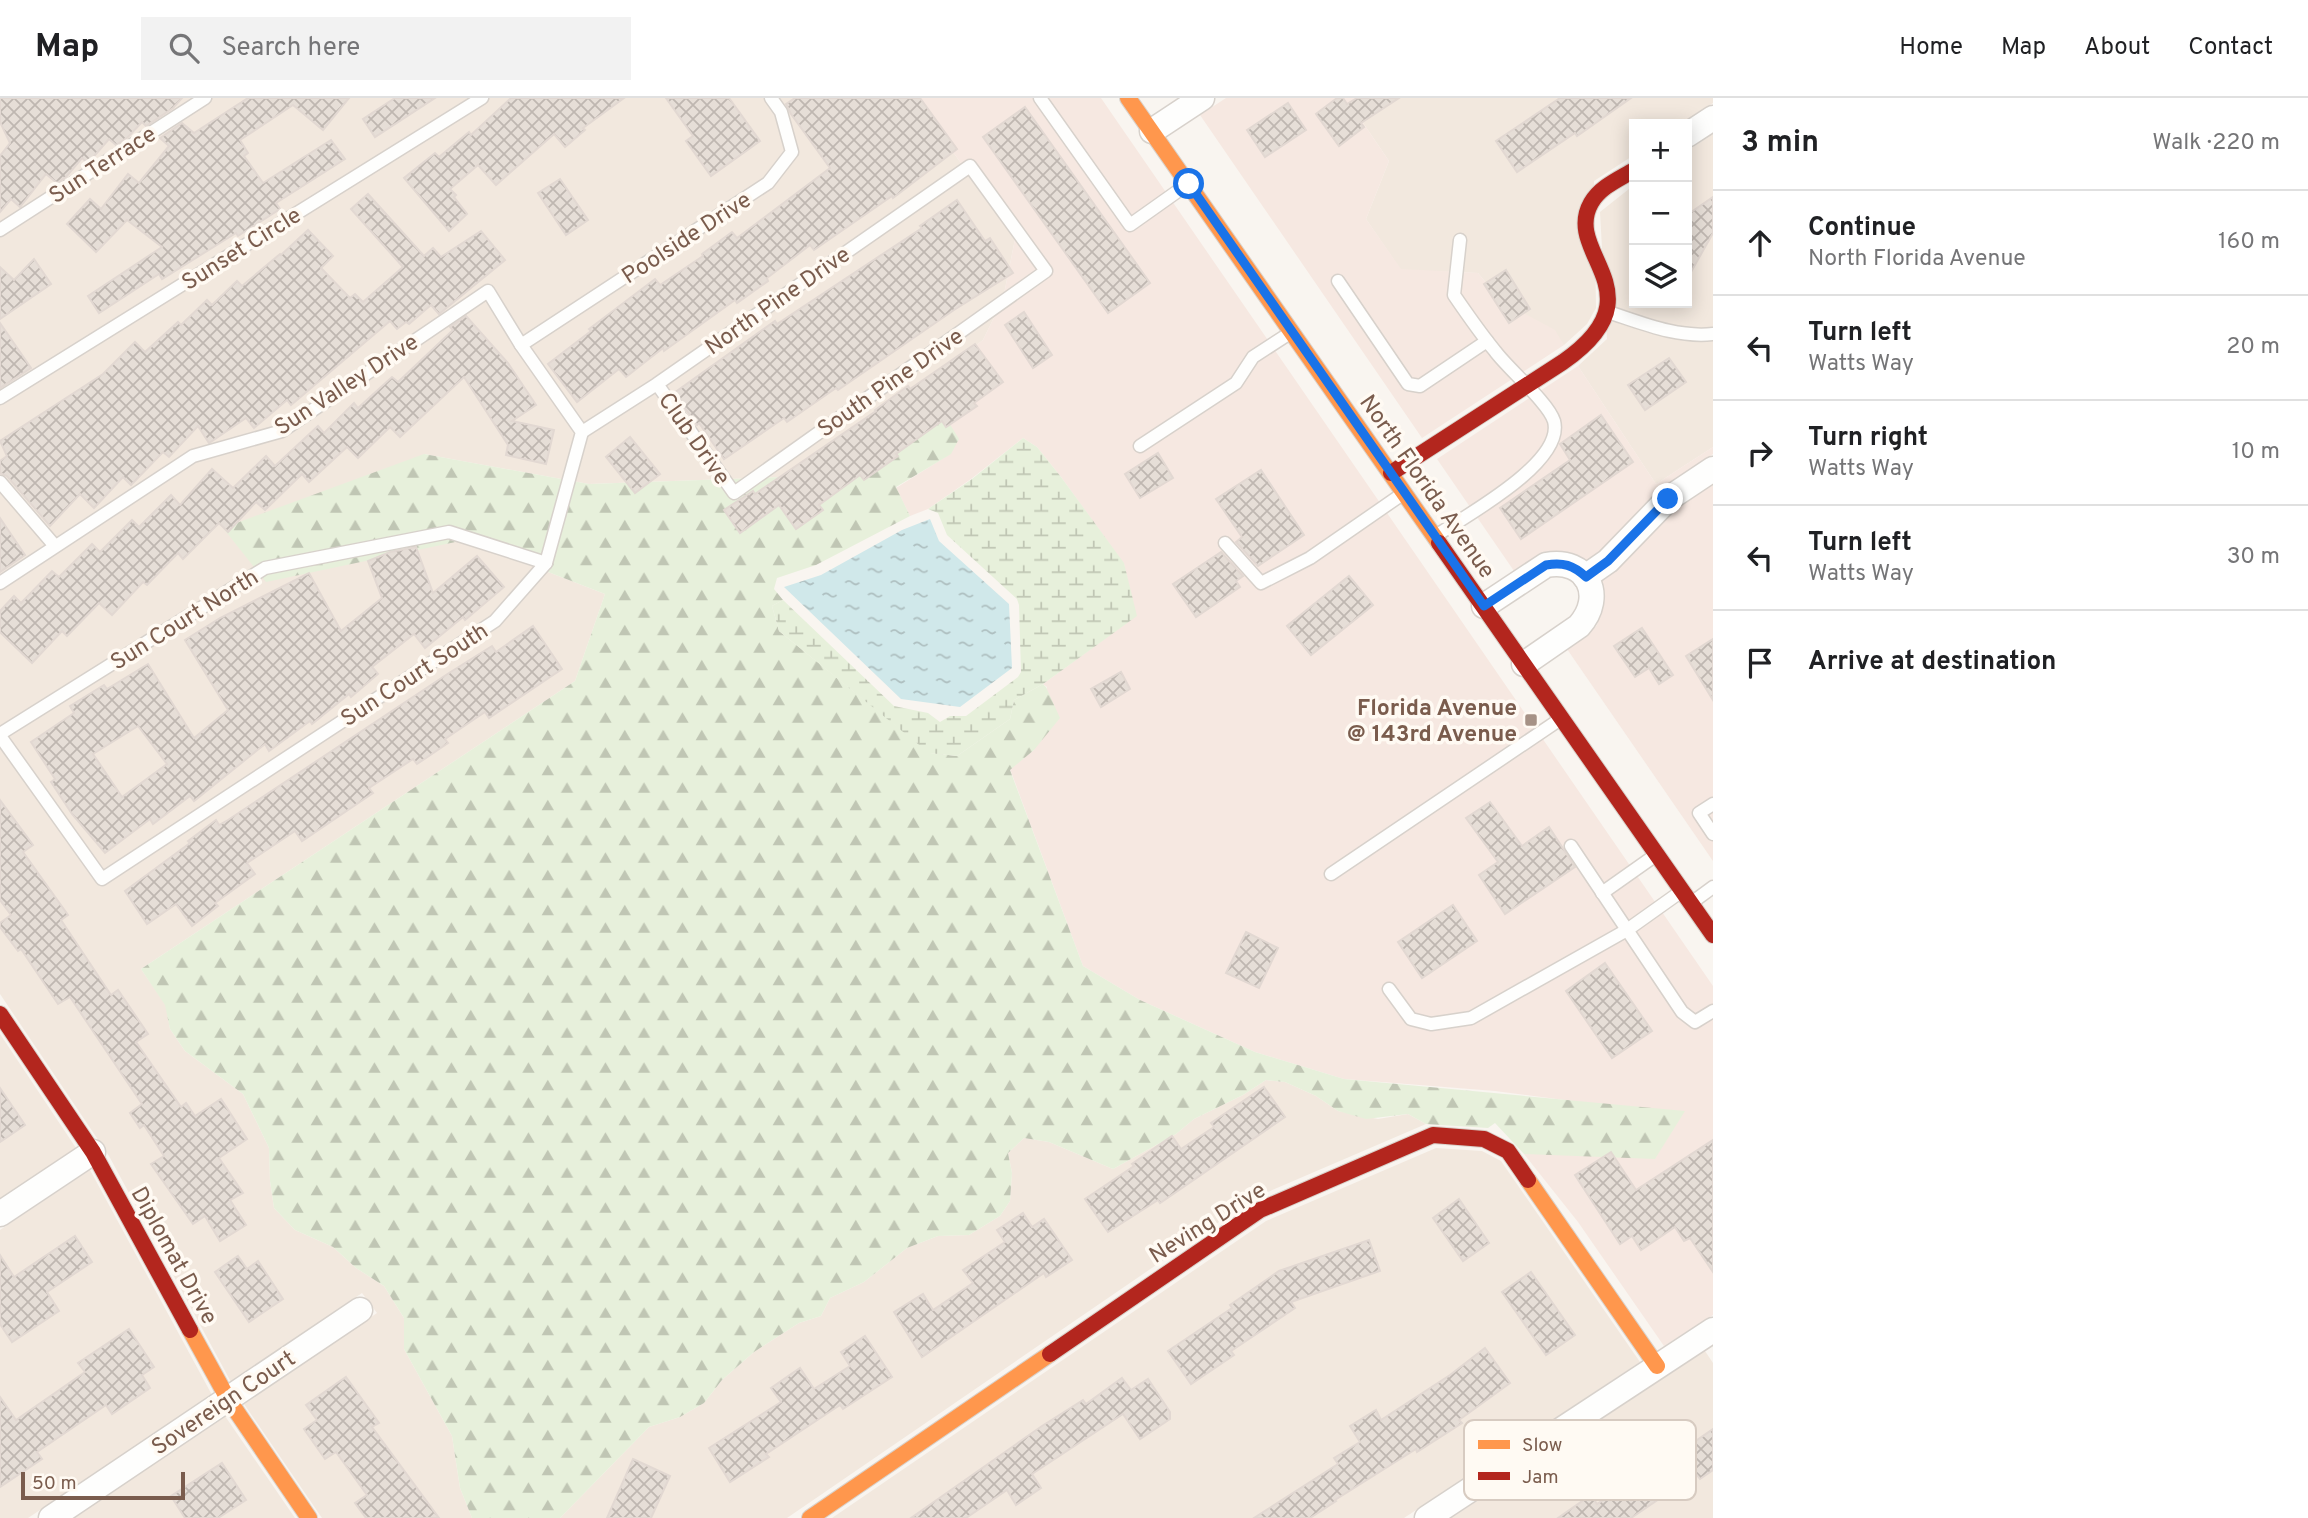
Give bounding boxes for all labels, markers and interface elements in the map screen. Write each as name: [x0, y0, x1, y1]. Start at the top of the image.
search box: [141, 17, 631, 80]
text: Map: [35, 27, 99, 69]
icon: search: [165, 29, 203, 67]
text: Search here: [221, 32, 360, 65]
text: Home: [1899, 33, 1963, 63]
text: Map: [2001, 33, 2046, 63]
text: About: [2084, 33, 2150, 63]
text: Contact: [2188, 33, 2273, 63]
map controls: [1629, 119, 1692, 308]
button: +: [1629, 119, 1692, 182]
street label: Sun Terrace: [44, 121, 162, 212]
text: 3 min: [1741, 125, 1819, 162]
text: Walk · 220 m: [2152, 129, 2280, 158]
route start: [1173, 168, 1204, 199]
button: −: [1629, 182, 1692, 245]
street label: Poolside Drive: [617, 187, 758, 292]
street label: Sunset Circle: [177, 202, 308, 298]
text: Continue: [1808, 212, 1916, 245]
icon: ahead: [1741, 224, 1779, 262]
text: 160 m: [2218, 228, 2280, 257]
street label: North Pine Drive: [700, 241, 857, 363]
button: layers: [1629, 245, 1692, 308]
text: North Florida Avenue: [1808, 245, 2026, 274]
text: Turn left: [1808, 317, 1912, 350]
street label: South Pine Drive: [813, 323, 970, 445]
street label: Sun Valley Drive: [270, 329, 425, 443]
icon: left: [1741, 329, 1779, 367]
text: 20 m: [2226, 333, 2280, 362]
text: Watts Way: [1808, 350, 1914, 379]
street label: Club Drive: [650, 387, 735, 491]
street label: North Florida Avenue: [1352, 390, 1500, 585]
text: Turn right: [1808, 422, 1928, 455]
icon: right: [1741, 434, 1779, 472]
text: 10 m: [2232, 438, 2280, 467]
text: Watts Way: [1808, 455, 1914, 484]
route end: [1652, 483, 1683, 514]
text: Turn left: [1808, 527, 1912, 560]
icon: left: [1741, 539, 1779, 577]
text: 30 m: [2227, 543, 2280, 572]
text: Watts Way: [1808, 560, 1914, 589]
street label: Sun Court North: [106, 564, 265, 678]
street label: Sun Court South: [336, 618, 495, 735]
icon: arrive: [1741, 644, 1779, 682]
text: Arrive at destination: [1808, 646, 2056, 679]
place label: Florida Avenue @ 143rd Avenue: [1347, 695, 1517, 750]
marker: Florida Avenue @ 143rd Avenue: [1523, 712, 1539, 728]
street label: Neving Drive: [1145, 1177, 1272, 1271]
street label: Diplomat Drive: [123, 1182, 223, 1330]
street label: Sovereign Court: [147, 1345, 302, 1463]
legend: [1464, 1420, 1696, 1500]
text: Slow: [1522, 1434, 1562, 1458]
text: Jam: [1522, 1466, 1559, 1490]
scale bar: [21, 1469, 186, 1501]
text: 50 m: [32, 1472, 77, 1496]

